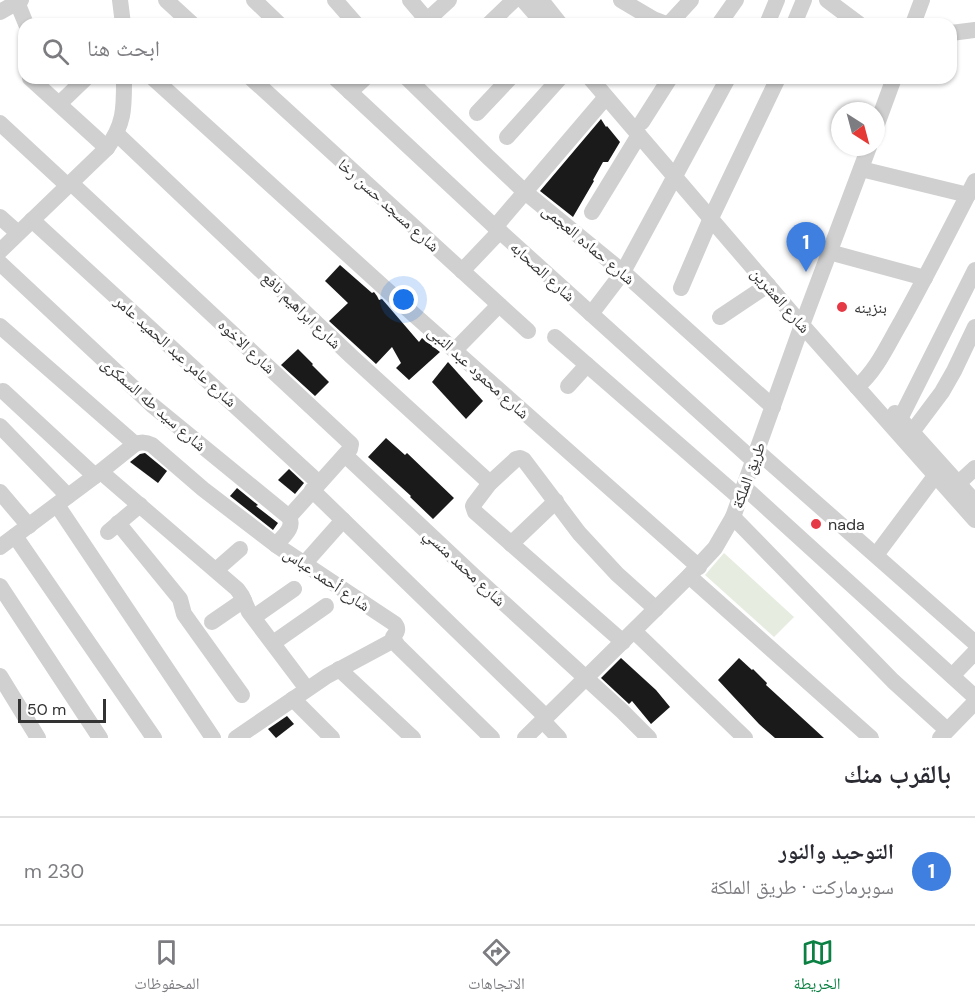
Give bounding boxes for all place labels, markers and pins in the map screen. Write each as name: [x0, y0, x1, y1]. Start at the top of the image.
pin: 1: [786, 222, 826, 272]
place label: بنزينه: [854, 297, 887, 318]
marker: بنزينه: [835, 300, 849, 314]
place label: nada: [828, 514, 865, 535]
marker: nada: [809, 517, 823, 531]

